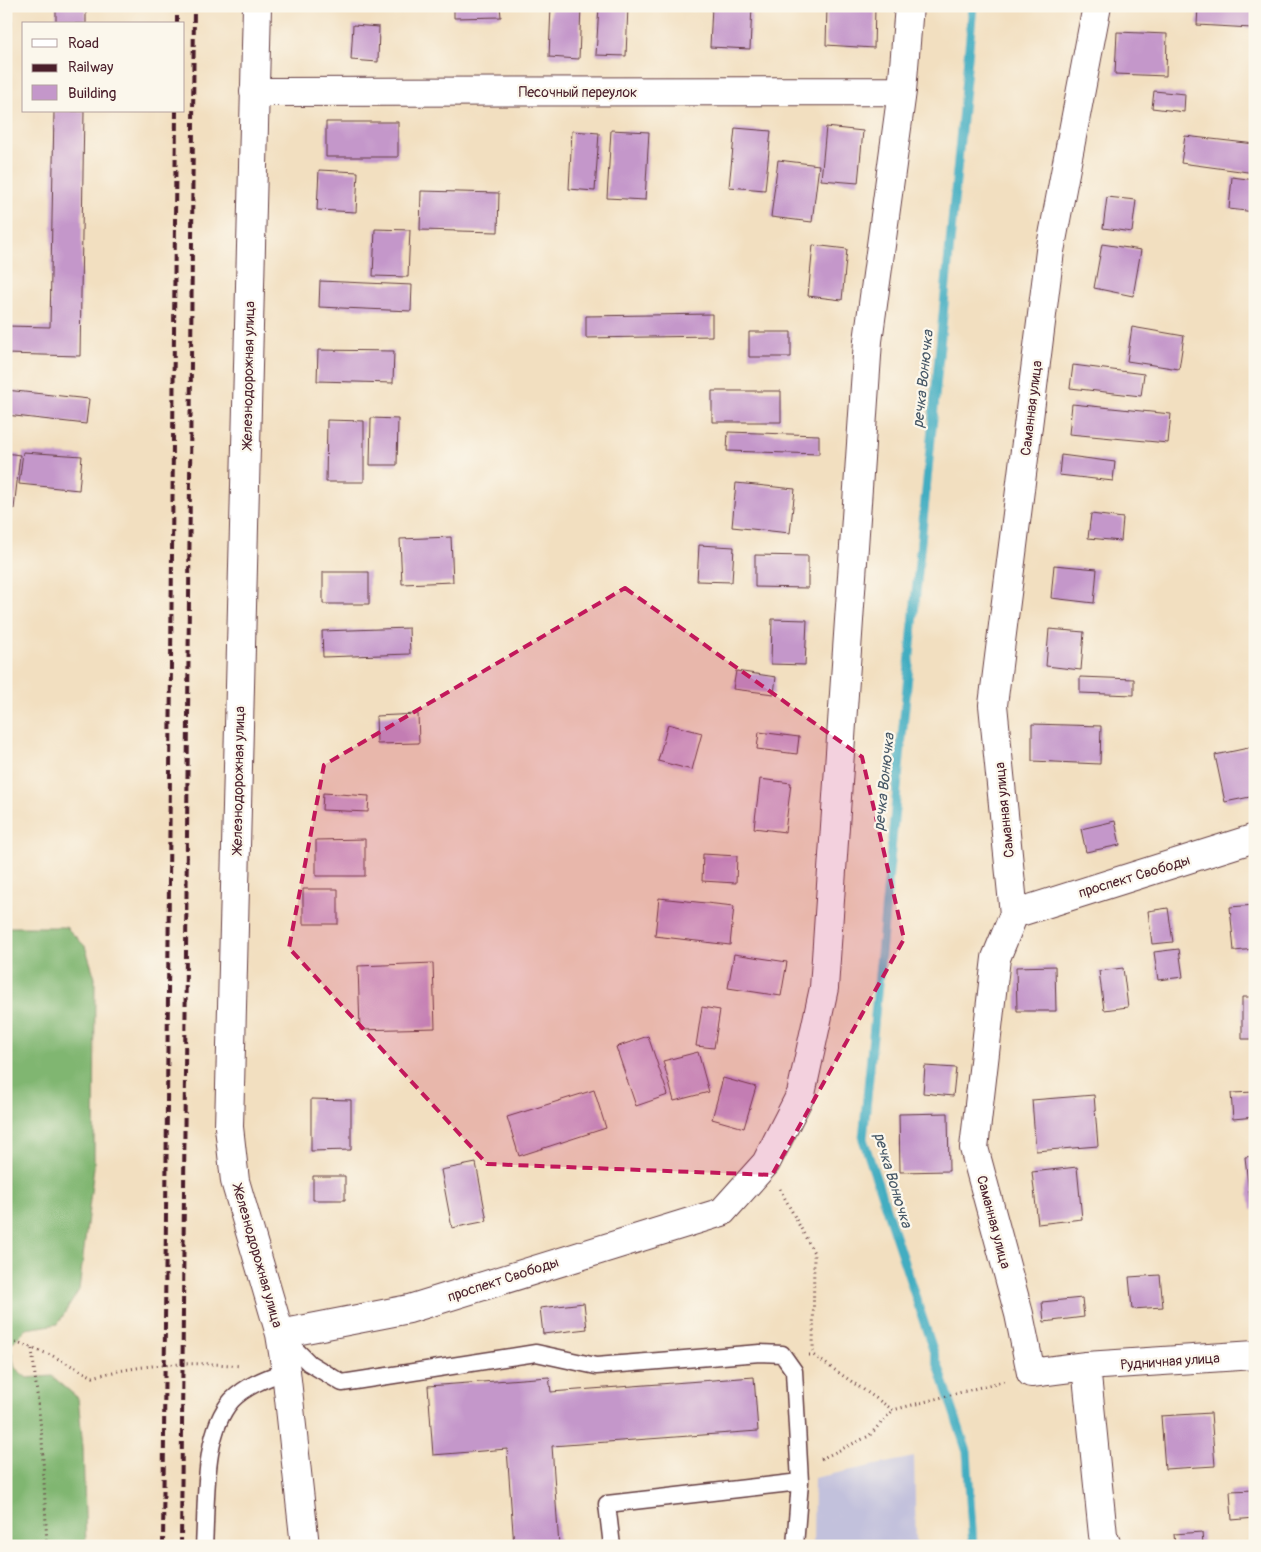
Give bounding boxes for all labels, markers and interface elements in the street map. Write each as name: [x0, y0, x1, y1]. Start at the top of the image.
legend: [22, 22, 185, 112]
text: Road: [68, 34, 99, 53]
text: Railway: [68, 58, 114, 77]
text: Building: [68, 84, 116, 103]
street label: Песочный переулок: [519, 84, 637, 101]
street label: Железнодорожная улица: [239, 301, 258, 451]
water label: речка Вонючка: [909, 328, 938, 429]
street label: Саманная улица: [1017, 359, 1046, 457]
street label: Железнодорожная улица: [229, 706, 248, 856]
water label: речка Вонючка: [870, 731, 899, 832]
street label: Саманная улица: [991, 761, 1018, 858]
street label: проспект Свободы: [1076, 851, 1192, 902]
water label: речка Вонючка: [869, 1130, 916, 1231]
street label: Саманная улица: [973, 1174, 1014, 1271]
street label: Железнодорожная улица: [228, 1181, 286, 1330]
street label: проспект Свободы: [446, 1254, 561, 1305]
street label: Рудничная улица: [1120, 1350, 1220, 1373]

